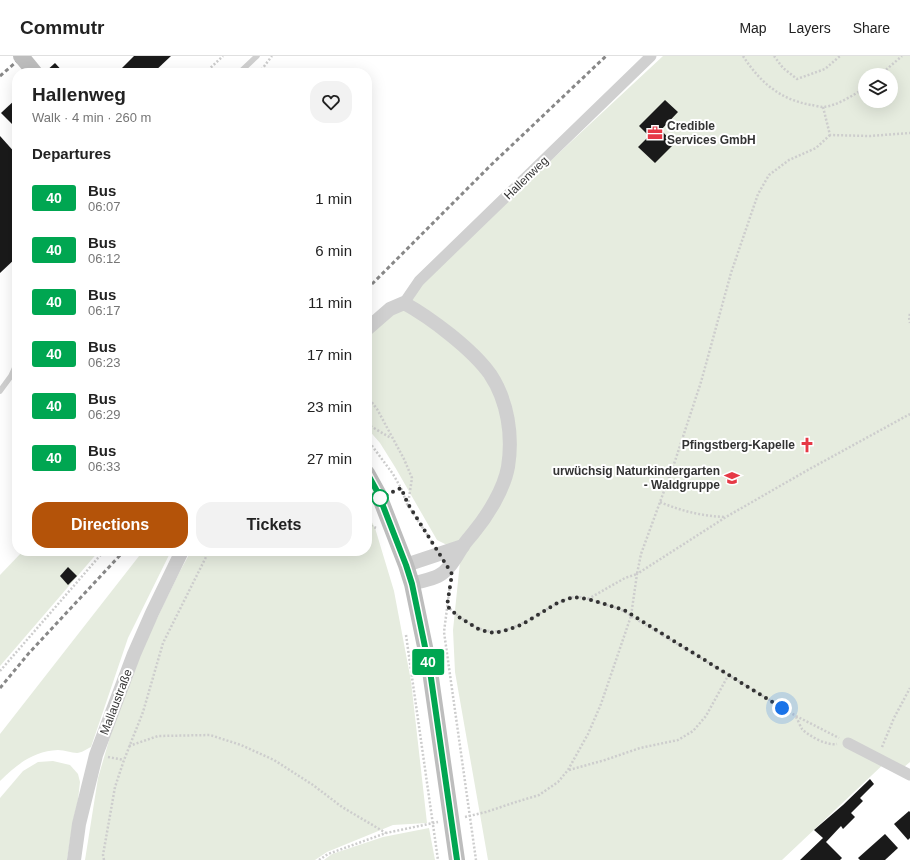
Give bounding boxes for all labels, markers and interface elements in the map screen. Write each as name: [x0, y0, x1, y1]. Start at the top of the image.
text: Commutr: [20, 17, 104, 38]
text: Map: [739, 20, 767, 36]
text: Layers: [789, 20, 831, 36]
text: Share: [853, 20, 890, 36]
map controls: [858, 68, 898, 108]
button: layers: [858, 68, 898, 108]
button: heart: [310, 81, 352, 123]
text: Hallenweg: [32, 84, 126, 105]
text: Walk · 4 min · 260 m: [32, 110, 151, 125]
place label: Credible Services GmbH: [667, 119, 756, 147]
office icon: Credible Services GmbH: [646, 124, 664, 142]
text: Departures: [32, 145, 111, 162]
street label: Hallenweg: [501, 153, 551, 203]
text: Bus: [88, 182, 116, 199]
text: 40: [46, 190, 62, 206]
text: 1 min: [315, 190, 352, 207]
text: 06:07: [88, 199, 121, 214]
text: Bus: [88, 234, 116, 251]
text: 40: [46, 242, 62, 258]
text: 6 min: [315, 242, 352, 259]
text: 06:12: [88, 251, 121, 266]
text: Bus: [88, 286, 116, 303]
text: 40: [46, 294, 62, 310]
text: 11 min: [308, 294, 352, 311]
text: 06:17: [88, 303, 121, 318]
text: Bus: [88, 338, 116, 355]
text: 40: [46, 346, 62, 362]
text: 17 min: [307, 346, 352, 363]
text: 06:23: [88, 355, 121, 370]
text: Bus: [88, 390, 116, 407]
text: 40: [46, 398, 62, 414]
text: 23 min: [307, 398, 352, 415]
text: 06:29: [88, 407, 121, 422]
church icon: Pfingstberg-Kapelle: [798, 436, 816, 454]
place label: Pfingstberg-Kapelle: [682, 438, 795, 452]
text: Bus: [88, 442, 116, 459]
text: 40: [46, 450, 62, 466]
text: 27 min: [307, 450, 352, 467]
text: 06:33: [88, 459, 121, 474]
place label: urwüchsig Naturkindergarten - Waldgruppe: [553, 464, 720, 492]
school or university icon: urwüchsig Naturkindergarten - Waldgruppe: [723, 469, 741, 487]
unlabelled marker: [371, 489, 389, 507]
button: Directions: [32, 502, 188, 548]
button: Tickets: [196, 502, 352, 548]
line badge: 40: [410, 649, 446, 675]
text: 40: [420, 654, 436, 670]
street label: Mallaustraße: [97, 667, 135, 737]
your location: [772, 698, 792, 718]

